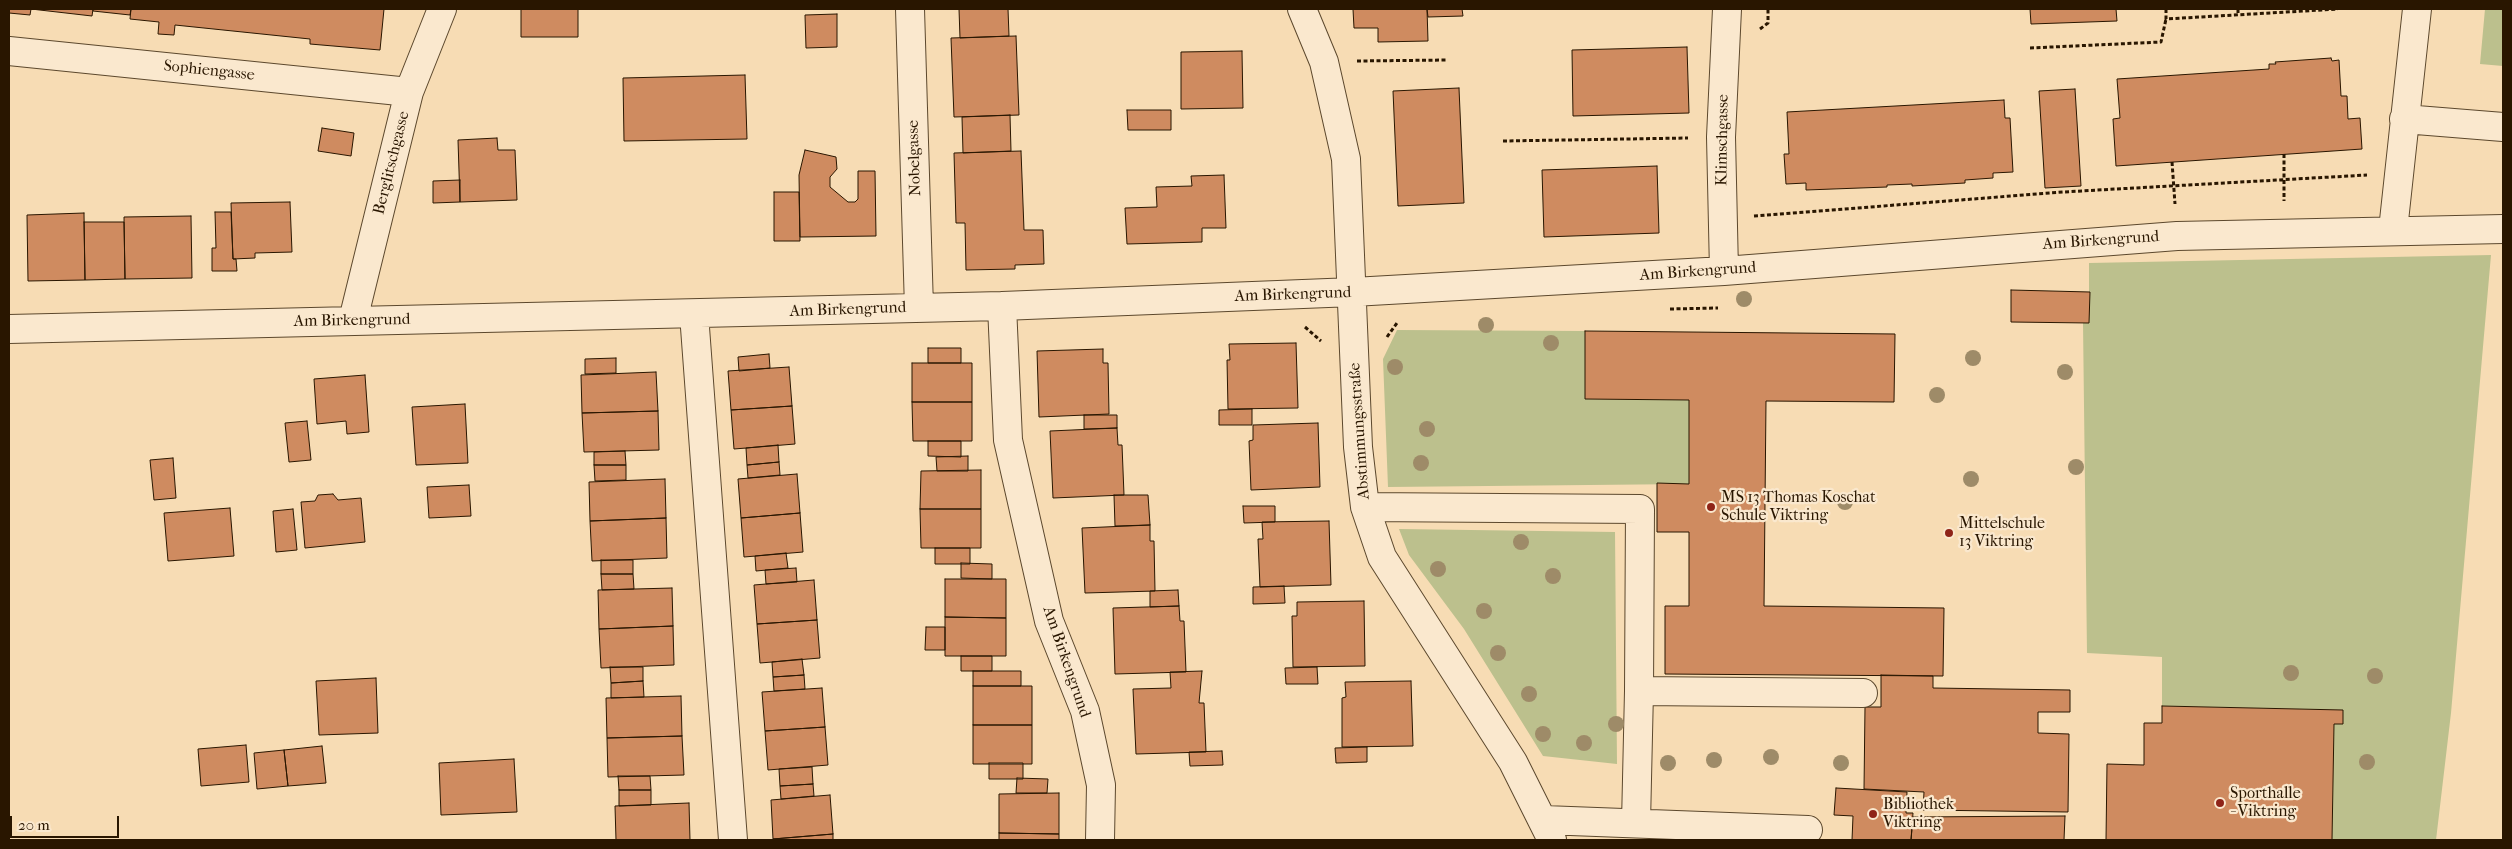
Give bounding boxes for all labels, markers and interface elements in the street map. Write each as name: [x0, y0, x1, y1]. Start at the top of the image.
street label: Sophiengasse: [163, 57, 255, 85]
street label: Klimschgasse: [1713, 94, 1733, 186]
street label: Berglitschgasse: [370, 109, 414, 217]
street label: Nobelgasse: [904, 120, 926, 196]
street label: Am Birkengrund: [2042, 227, 2160, 255]
street label: Am Birkengrund: [1639, 258, 1757, 286]
street label: Am Birkengrund: [1234, 283, 1352, 307]
street label: Am Birkengrund: [789, 298, 907, 322]
street label: Am Birkengrund: [294, 310, 410, 332]
street label: Abstimmungsstraße: [1346, 362, 1374, 500]
place label: MS 13 Thomas Koschat Schule Viktring: [1721, 488, 1876, 526]
marker: MS 13 Thomas Koschat Schule Viktring: [1705, 501, 1717, 513]
place label: Mittelschule 13 Viktring: [1959, 514, 2045, 552]
marker: Mittelschule 13 Viktring: [1943, 527, 1955, 539]
street label: Am Birkengrund: [1038, 604, 1094, 720]
place label: Sporthalle - Viktring: [2230, 784, 2301, 822]
place label: Bibliothek Viktring: [1883, 795, 1954, 833]
marker: Sporthalle - Viktring: [2214, 797, 2226, 809]
scale bar: [12, 806, 121, 838]
marker: Bibliothek Viktring: [1867, 808, 1879, 820]
text: 20 m: [18, 816, 50, 834]

